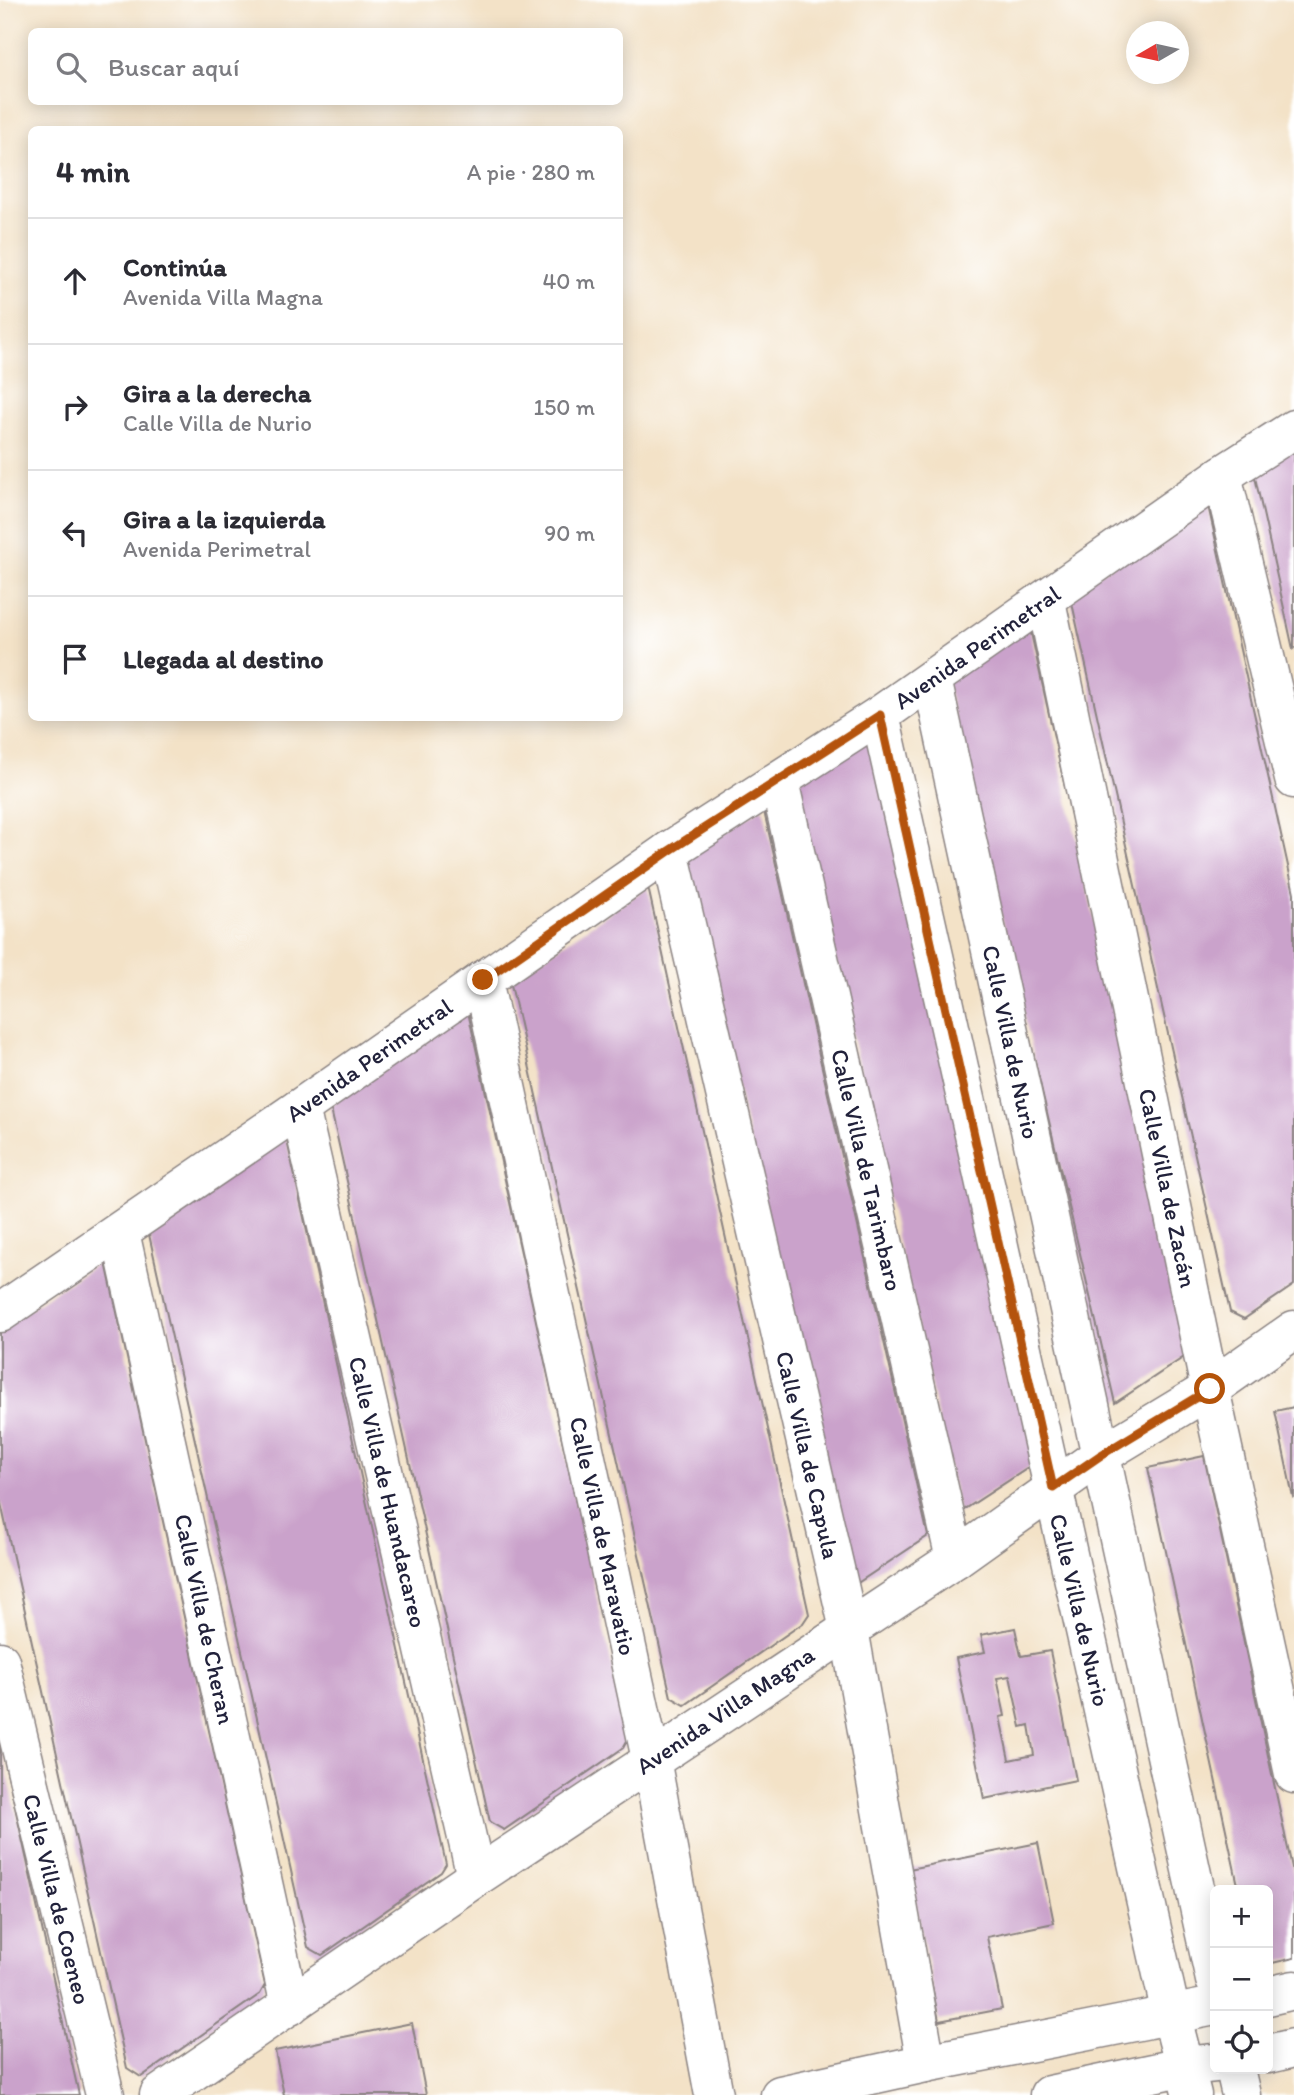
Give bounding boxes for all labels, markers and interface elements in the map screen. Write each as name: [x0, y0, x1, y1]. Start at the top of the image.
north arrow: [1126, 21, 1189, 84]
search box: [28, 28, 623, 105]
icon: search: [52, 48, 90, 86]
text: Buscar aquí: [108, 51, 239, 83]
text: 4 min: [56, 153, 130, 190]
text: A pie · 280 m: [467, 158, 595, 186]
text: Continúa: [123, 251, 227, 283]
icon: ahead: [56, 262, 94, 300]
text: 40 m: [542, 267, 595, 295]
text: Avenida Villa Magna: [123, 283, 323, 311]
text: Gira a la derecha: [123, 377, 311, 409]
icon: right: [56, 388, 94, 426]
text: 150 m: [534, 393, 595, 421]
text: Calle Villa de Nurio: [123, 409, 312, 437]
text: Gira a la izquierda: [123, 503, 326, 535]
icon: left: [56, 514, 94, 552]
text: 90 m: [544, 519, 595, 547]
text: Avenida Perimetral: [123, 535, 311, 563]
street label: Avenida Perimetral: [888, 579, 1066, 715]
icon: arrive: [56, 640, 94, 678]
text: Llegada al destino: [123, 643, 324, 675]
street label: Calle Villa de Nurio: [976, 943, 1046, 1141]
route end: [467, 964, 498, 995]
street label: Avenida Perimetral: [280, 992, 458, 1128]
street label: Calle Villa de Tarimbaro: [825, 1046, 909, 1294]
street label: Calle Villa de Zacán: [1133, 1086, 1203, 1291]
street label: Calle Villa de Capula: [770, 1348, 846, 1562]
street label: Calle Villa de Huandacareo: [343, 1354, 433, 1630]
route start: [1194, 1373, 1225, 1404]
street label: Calle Villa de Maravatio: [564, 1414, 642, 1658]
street label: Calle Villa de Cheran: [169, 1511, 242, 1727]
street label: Calle Villa de Nurio: [1044, 1511, 1116, 1709]
street label: Avenida Villa Magna: [630, 1639, 820, 1780]
street label: Calle Villa de Coeneo: [17, 1791, 97, 2007]
map controls: [1210, 1885, 1273, 2074]
button: +: [1210, 1885, 1273, 1948]
button: −: [1210, 1948, 1273, 2011]
button: locate: [1210, 2011, 1273, 2074]

